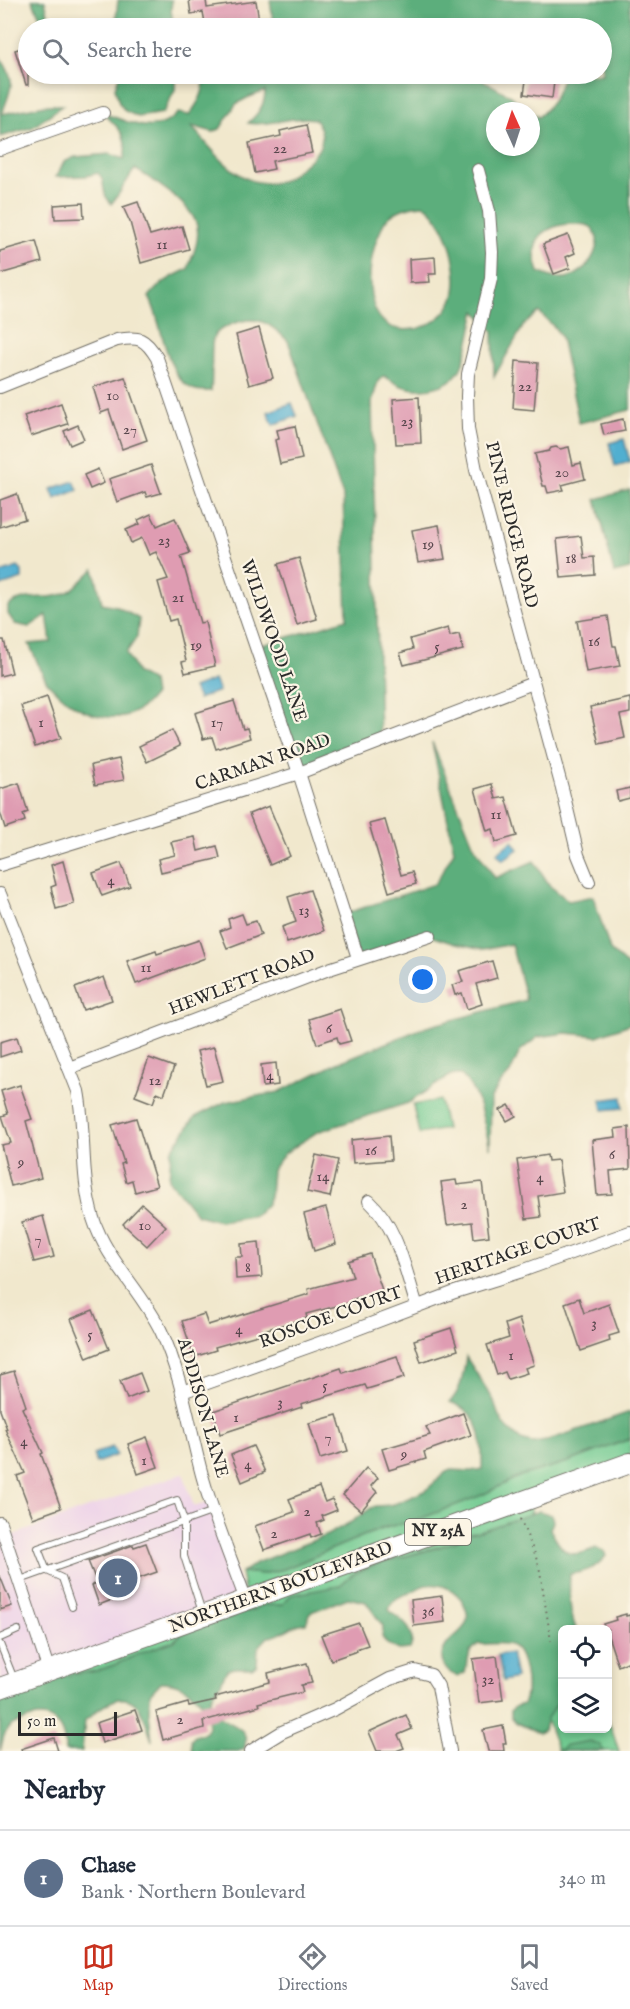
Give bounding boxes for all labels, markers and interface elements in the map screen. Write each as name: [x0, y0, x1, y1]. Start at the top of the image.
search box: [18, 18, 612, 84]
icon: search: [39, 35, 72, 68]
text: Search here: [87, 37, 192, 65]
north arrow: [486, 102, 540, 156]
house number: 22: [273, 139, 287, 158]
house number: 11: [156, 235, 168, 254]
house number: 22: [518, 377, 532, 396]
house number: 10: [107, 386, 119, 405]
house number: 23: [401, 412, 413, 431]
house number: 27: [123, 420, 137, 439]
street label: PINE RIDGE ROAD: [479, 439, 543, 611]
house number: 20: [555, 463, 569, 482]
house number: 23: [158, 531, 170, 550]
house number: 19: [422, 535, 434, 554]
house number: 18: [565, 549, 577, 568]
street label: WILDWOOD LANE: [234, 557, 312, 725]
house number: 21: [172, 588, 184, 607]
house number: 16: [588, 632, 601, 651]
house number: 19: [190, 636, 202, 655]
house number: 5: [434, 637, 440, 656]
house number: 1: [38, 713, 44, 732]
house number: 17: [211, 713, 223, 732]
street label: CARMAN ROAD: [192, 729, 334, 797]
house number: 11: [490, 805, 502, 824]
house number: 4: [107, 871, 115, 890]
house number: 13: [298, 901, 310, 920]
street label: HEWLETT ROAD: [165, 944, 319, 1022]
house number: 11: [140, 958, 152, 977]
your location: [408, 965, 437, 994]
house number: 6: [326, 1019, 333, 1038]
house number: 4: [266, 1066, 274, 1085]
house number: 12: [149, 1071, 161, 1090]
house number: 16: [365, 1141, 378, 1160]
house number: 6: [609, 1145, 616, 1164]
house number: 9: [17, 1153, 24, 1172]
house number: 14: [317, 1167, 330, 1186]
house number: 4: [536, 1168, 544, 1187]
house number: 2: [460, 1195, 468, 1214]
street label: HERITAGE COURT: [432, 1213, 604, 1291]
house number: 10: [139, 1216, 151, 1235]
house number: 7: [34, 1230, 42, 1249]
house number: 8: [245, 1258, 251, 1277]
street label: ROSCOE COURT: [256, 1281, 406, 1355]
house number: 3: [591, 1314, 597, 1333]
house number: 4: [235, 1320, 243, 1339]
house number: 5: [87, 1325, 93, 1344]
street label: ADDISON LANE: [171, 1334, 233, 1481]
house number: 1: [508, 1346, 514, 1365]
house number: 5: [322, 1376, 328, 1395]
house number: 3: [277, 1393, 283, 1412]
house number: 1: [233, 1408, 239, 1427]
house number: 7: [324, 1428, 332, 1447]
house number: 4: [20, 1432, 28, 1451]
house number: 9: [400, 1445, 407, 1464]
house number: 1: [141, 1451, 147, 1470]
house number: 4: [244, 1455, 252, 1474]
house number: 2: [303, 1502, 311, 1521]
road number: NY 25A: [405, 1519, 471, 1545]
house number: 2: [270, 1524, 278, 1543]
street label: NORTHERN BOULEVARD: [166, 1537, 396, 1639]
pin: 1: [98, 1556, 138, 1600]
house number: 36: [422, 1602, 435, 1621]
map controls: [558, 1625, 612, 1733]
button: locate: [558, 1625, 612, 1679]
house number: 32: [482, 1670, 494, 1689]
button: layers: [558, 1679, 612, 1733]
scale bar: [18, 1709, 117, 1736]
house number: 2: [176, 1710, 184, 1729]
text: 50 m: [27, 1712, 56, 1732]
text: Nearby: [24, 1774, 105, 1807]
text: Chase: [81, 1852, 136, 1880]
text: 1: [40, 1866, 47, 1891]
text: 340 m: [559, 1866, 606, 1891]
text: Bank · Northern Boulevard: [81, 1880, 306, 1905]
tab: Map: [82, 1940, 115, 1996]
tab: Directions: [278, 1940, 347, 1996]
tab: Saved: [511, 1940, 548, 1996]

